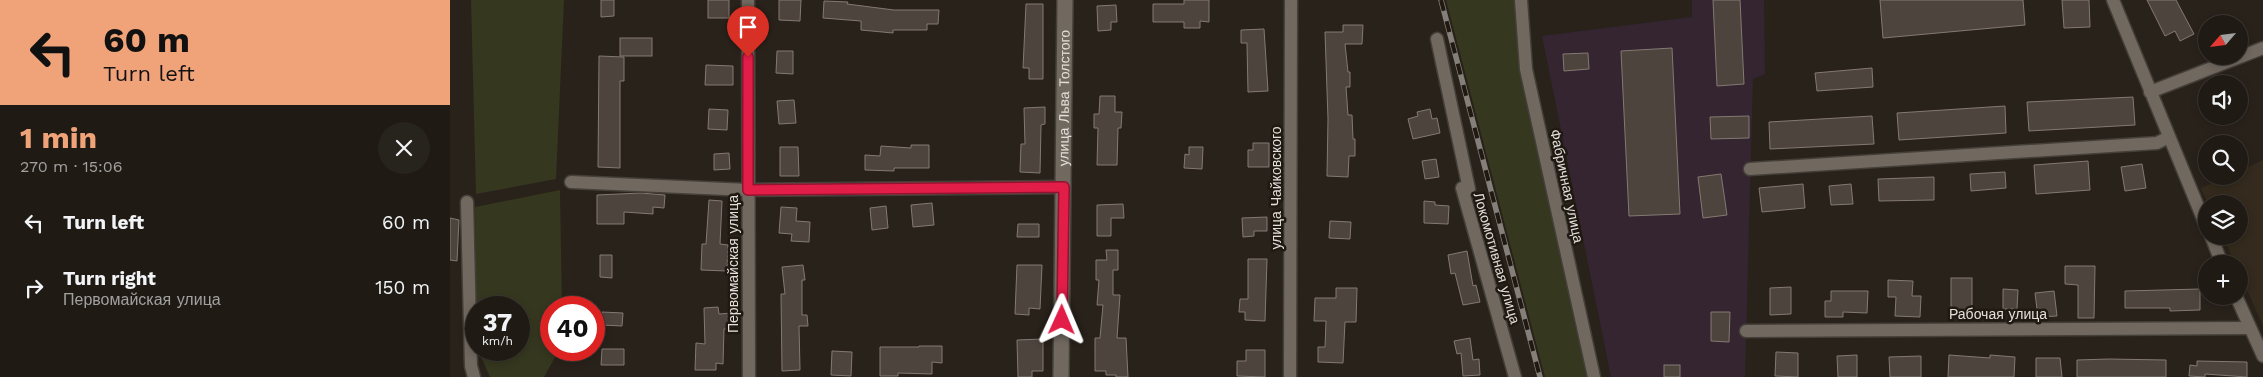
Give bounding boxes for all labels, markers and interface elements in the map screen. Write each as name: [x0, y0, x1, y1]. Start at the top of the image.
pin: [727, 6, 769, 57]
icon: arrive: [734, 13, 762, 41]
north arrow: [2198, 15, 2248, 65]
map controls: [2198, 15, 2248, 305]
text: 60 m: [103, 19, 190, 61]
icon: left: [20, 20, 85, 85]
street label: улица Льва Толстого: [1055, 30, 1073, 166]
text: Turn left: [103, 61, 195, 86]
button: sound: [2198, 75, 2248, 125]
text: 1 min: [20, 120, 97, 155]
button: close: [378, 122, 430, 174]
street label: улица Чайковского: [1268, 126, 1284, 250]
street label: Фабричная улица: [1547, 128, 1587, 244]
button: search: [2198, 135, 2248, 185]
text: 270 m · 15:06: [20, 157, 123, 176]
street label: Локомотивная улица: [1471, 190, 1524, 326]
street label: Первомайская улица: [725, 195, 741, 333]
button: layers: [2198, 195, 2248, 245]
icon: left: [20, 209, 48, 237]
text: Turn left: [63, 211, 144, 234]
text: 60 m: [382, 211, 430, 234]
button: +: [2198, 255, 2248, 305]
text: Turn right: [63, 267, 156, 290]
icon: right: [20, 274, 48, 302]
text: 150 m: [375, 276, 430, 299]
text: Первомайская улица: [63, 290, 221, 309]
position arrow: [1035, 293, 1087, 345]
speed limit sign: 40: [540, 296, 605, 361]
street label: Рабочая улица: [1949, 306, 2047, 322]
text: 37: [483, 308, 512, 337]
text: km/h: [482, 334, 513, 348]

